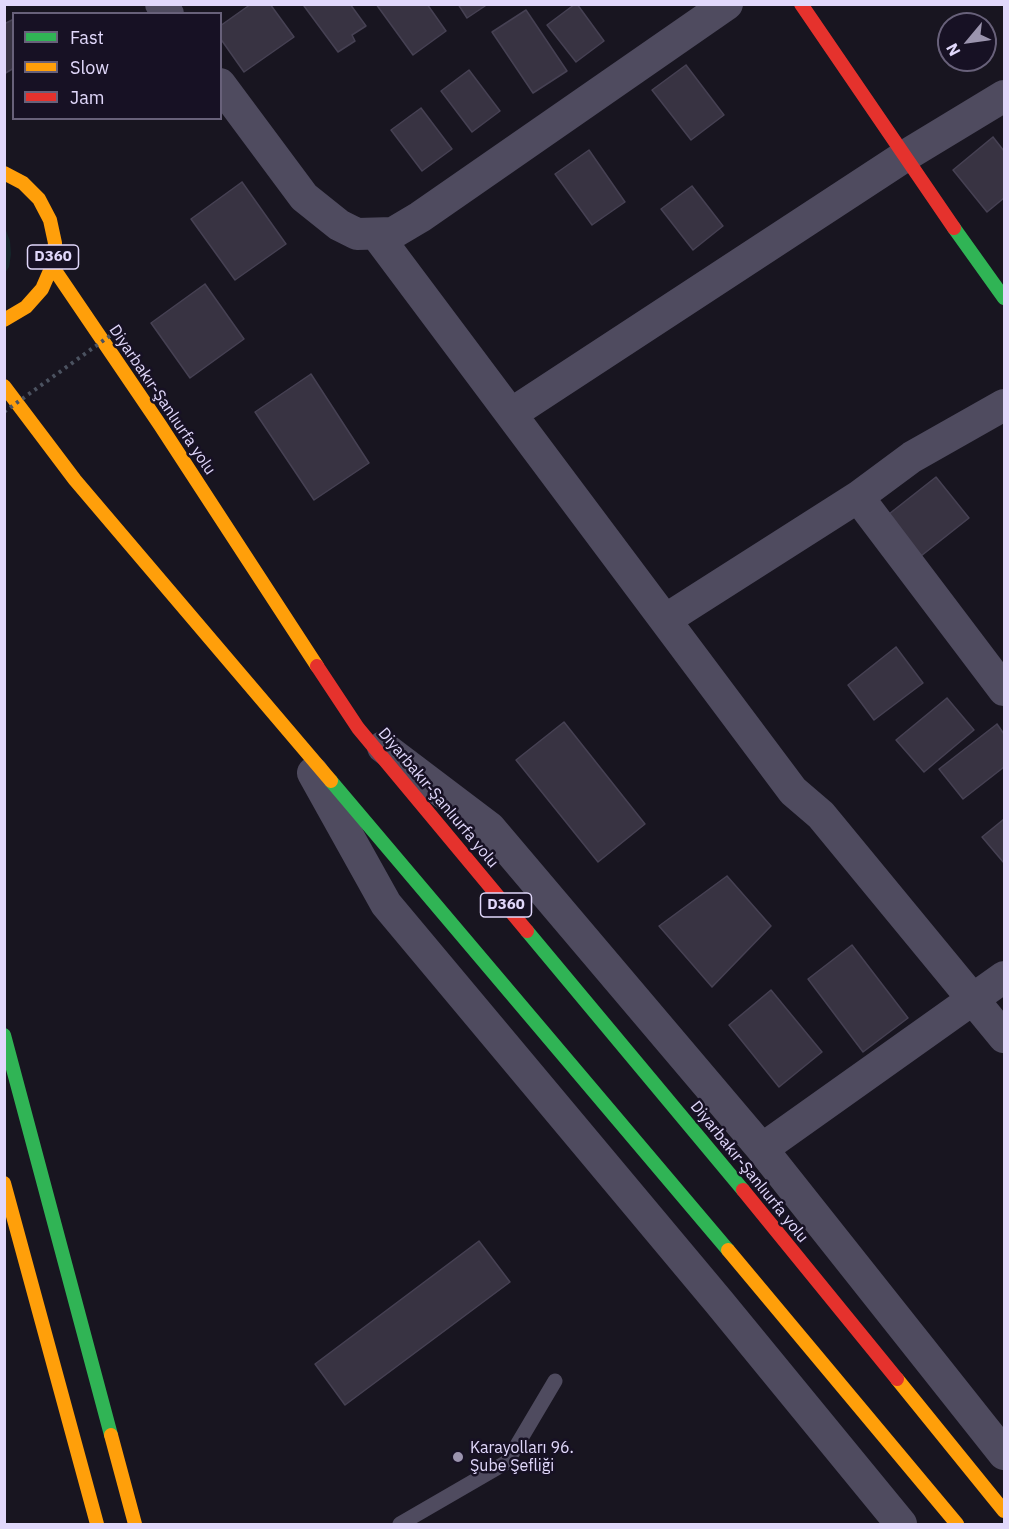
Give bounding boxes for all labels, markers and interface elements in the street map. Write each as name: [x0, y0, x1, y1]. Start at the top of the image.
legend: [12, 12, 222, 120]
north arrow: [937, 12, 997, 72]
text: Fast: [70, 26, 104, 49]
text: N: [941, 40, 965, 60]
text: Slow: [70, 56, 109, 79]
text: Jam: [70, 86, 105, 109]
road number: D360: [28, 245, 78, 269]
street label: Diyarbakır-Şanlıurfa yolu: [105, 321, 219, 479]
street label: Diyarbakır-Şanlıurfa yolu: [374, 724, 502, 872]
road number: D360: [480, 893, 532, 917]
street label: Diyarbakır-Şanlıurfa yolu: [686, 1097, 812, 1247]
place label: Karayolları 96. Şube Şefliği: [470, 1438, 574, 1476]
marker: Karayolları 96. Şube Şefliği: [451, 1450, 465, 1464]

